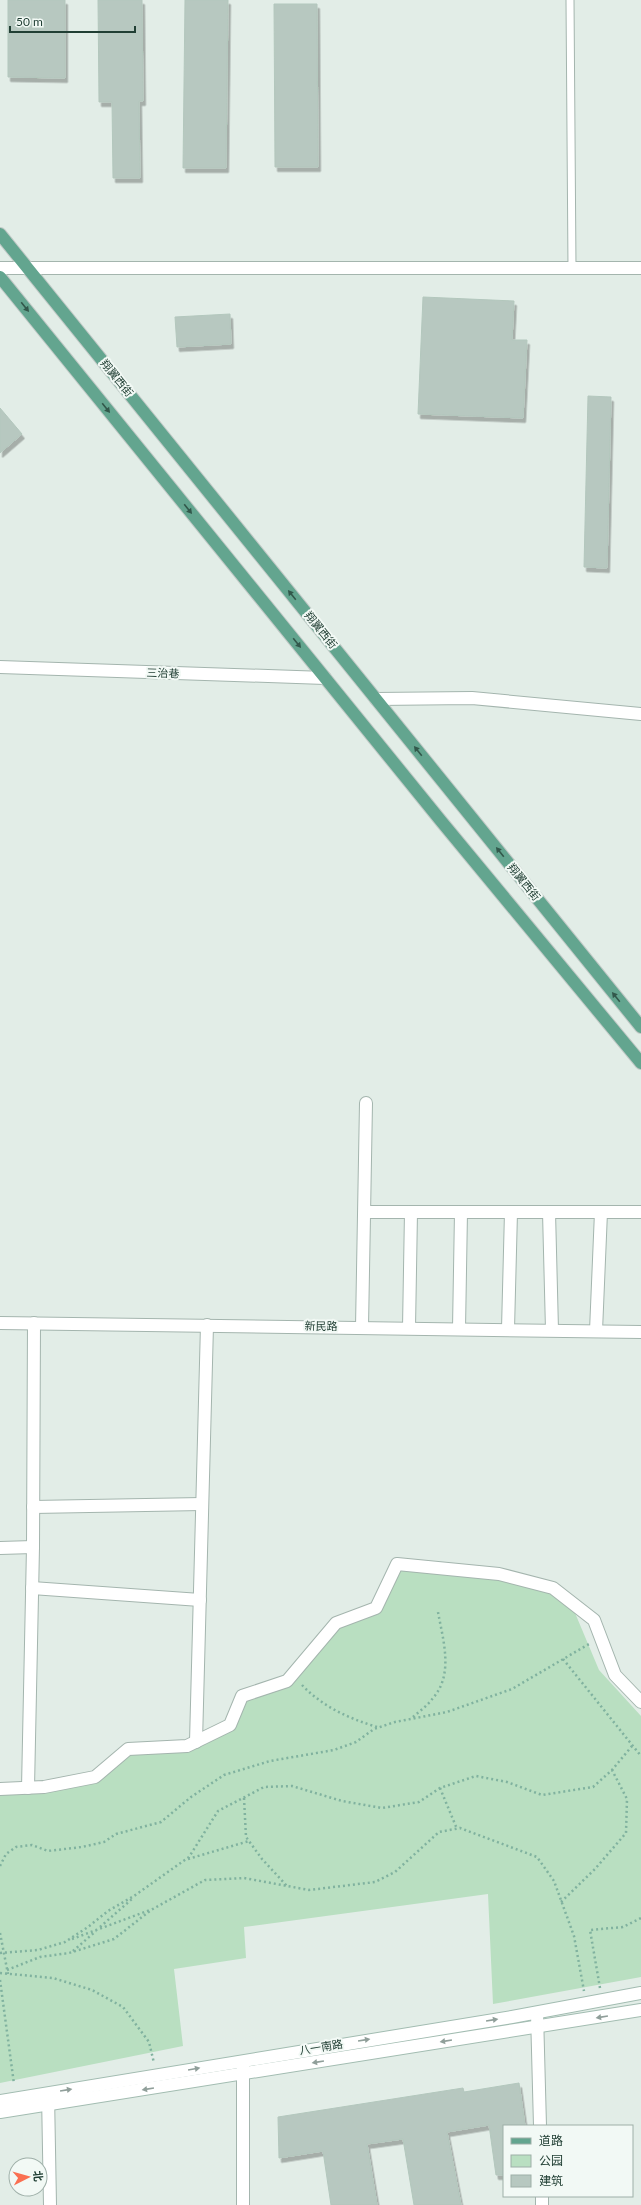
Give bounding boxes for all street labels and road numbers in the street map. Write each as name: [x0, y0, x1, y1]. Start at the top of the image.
street label: 翔翼西街: [98, 356, 136, 399]
street label: 翔翼西街: [302, 608, 340, 651]
street label: 三治巷: [146, 665, 180, 680]
street label: 翔翼西街: [505, 860, 543, 903]
street label: 新民路: [304, 1319, 338, 1332]
street label: 八一南路: [298, 2037, 344, 2056]

